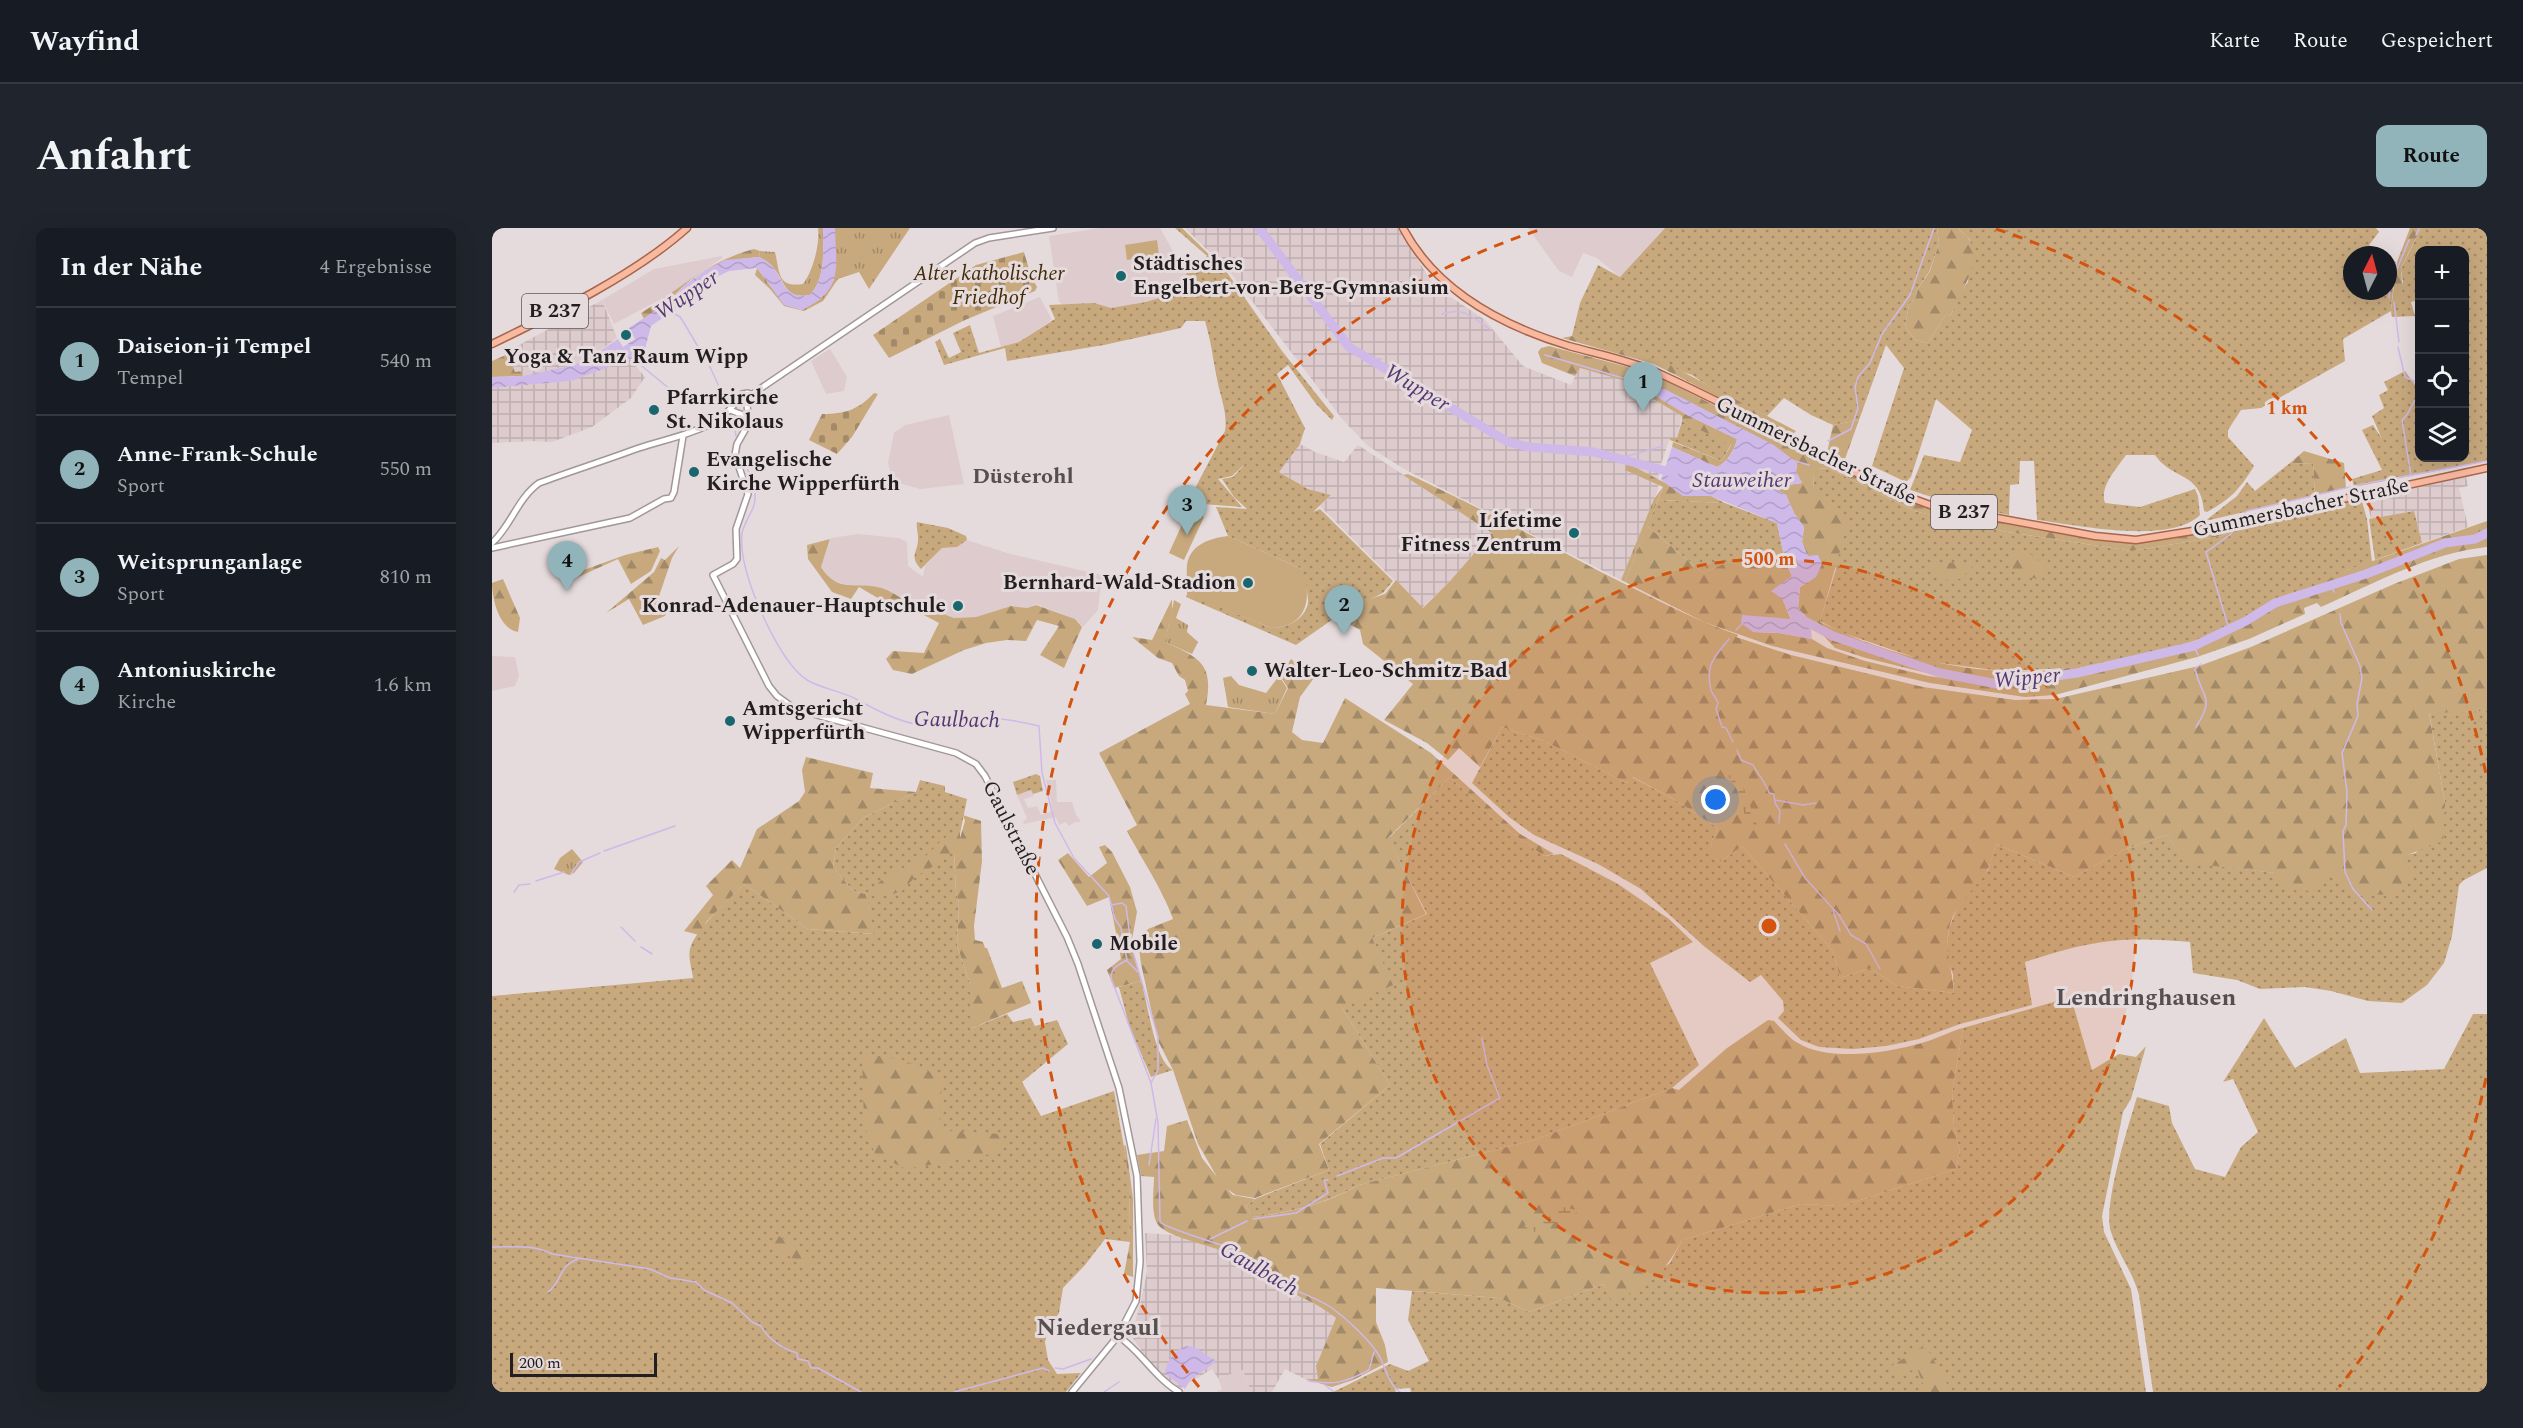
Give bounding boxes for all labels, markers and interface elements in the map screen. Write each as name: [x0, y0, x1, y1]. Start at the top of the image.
text: Wayfind: [30, 20, 139, 63]
text: Karte: [2209, 25, 2260, 57]
text: Route: [2293, 25, 2348, 57]
text: Gespeichert: [2381, 25, 2493, 57]
text: Anfahrt: [36, 125, 192, 188]
button: Route: [2376, 125, 2487, 187]
north arrow: [2343, 246, 2397, 300]
map controls: [2415, 246, 2469, 462]
button: +: [2415, 246, 2469, 300]
text: In der Nähe: [60, 247, 202, 287]
place label: Städtisches Engelbert-von-Berg-Gymnasium: [1133, 248, 1449, 304]
text: 4 Ergebnisse: [320, 252, 432, 282]
park label: Alter katholischer Friedhof: [912, 258, 1065, 314]
water label: Wupper: [648, 261, 726, 329]
marker: Städtisches Engelbert-von-Berg-Gymnasium: [1114, 269, 1128, 283]
road number: B 237: [522, 294, 588, 328]
button: −: [2415, 300, 2469, 354]
marker: Yoga & Tanz Raum Wipp: [619, 328, 633, 342]
text: Daiseion-ji Tempel: [117, 330, 311, 363]
place label: Yoga & Tanz Raum Wipp: [504, 341, 748, 373]
text: 1: [74, 346, 85, 376]
text: 540 m: [380, 346, 432, 376]
button: locate: [2415, 354, 2469, 408]
water label: Wupper: [1378, 355, 1456, 421]
pin: 1: [1624, 362, 1662, 412]
text: Tempel: [117, 363, 183, 393]
place label: Pfarrkirche St. Nikolaus: [666, 382, 784, 438]
street label: Gummersbacher Straße: [1710, 388, 1922, 514]
text: 1 km: [2266, 395, 2308, 422]
marker: Pfarrkirche St. Nikolaus: [647, 403, 661, 417]
button: layers: [2415, 408, 2469, 462]
text: Anne-Frank-Schule: [117, 438, 318, 471]
place label: Evangelische Kirche Wipperfürth: [706, 444, 900, 500]
text: 2: [74, 454, 85, 484]
text: 550 m: [380, 454, 432, 484]
district label: Düsterohl: [972, 460, 1074, 493]
water label: Stauweiher: [1693, 464, 1792, 497]
marker: Evangelische Kirche Wipperfürth: [687, 465, 701, 479]
street label: Gummersbacher Straße: [2190, 469, 2412, 547]
text: Sport: [117, 471, 165, 501]
pin: 3: [1168, 486, 1206, 535]
road number: B 237: [1931, 495, 1997, 529]
place label: Lifetime Fitness Zentrum: [1400, 505, 1562, 561]
marker: Lifetime Fitness Zentrum: [1567, 526, 1581, 540]
pin: 4: [548, 542, 586, 591]
text: Weitsprunganlage: [117, 546, 302, 579]
text: 500 m: [1743, 546, 1795, 573]
text: 3: [74, 562, 85, 592]
text: 810 m: [380, 562, 432, 592]
place label: Bernhard-Wald-Stadion: [1003, 567, 1236, 599]
marker: Bernhard-Wald-Stadion: [1241, 576, 1255, 590]
text: Sport: [117, 579, 165, 609]
pin: 2: [1324, 586, 1364, 635]
place label: Konrad-Adenauer-Hauptschule: [641, 590, 946, 622]
marker: Konrad-Adenauer-Hauptschule: [951, 599, 965, 613]
text: Antoniuskirche: [117, 654, 276, 687]
place label: Walter-Leo-Schmitz-Bad: [1264, 655, 1508, 687]
water label: Wipper: [1992, 659, 2062, 697]
marker: Walter-Leo-Schmitz-Bad: [1245, 664, 1259, 678]
text: 4: [74, 670, 85, 700]
text: 1.6 km: [374, 670, 432, 700]
text: Kirche: [117, 687, 176, 717]
place label: Amtsgericht Wipperfürth: [742, 693, 865, 749]
water label: Gaulbach: [914, 703, 1000, 737]
marker: Amtsgericht Wipperfürth: [723, 714, 737, 728]
street label: Gaulstraße: [973, 775, 1049, 881]
your location: [1701, 785, 1730, 814]
centre of rings: [1759, 916, 1779, 936]
place label: Mobile: [1109, 928, 1178, 960]
marker: Mobile: [1090, 937, 1104, 951]
district label: Lendringhausen: [2056, 980, 2236, 1016]
water label: Gaulbach: [1213, 1233, 1305, 1305]
district label: Niedergaul: [1036, 1310, 1160, 1346]
scale bar: [510, 1350, 657, 1378]
text: 200 m: [519, 1351, 561, 1375]

